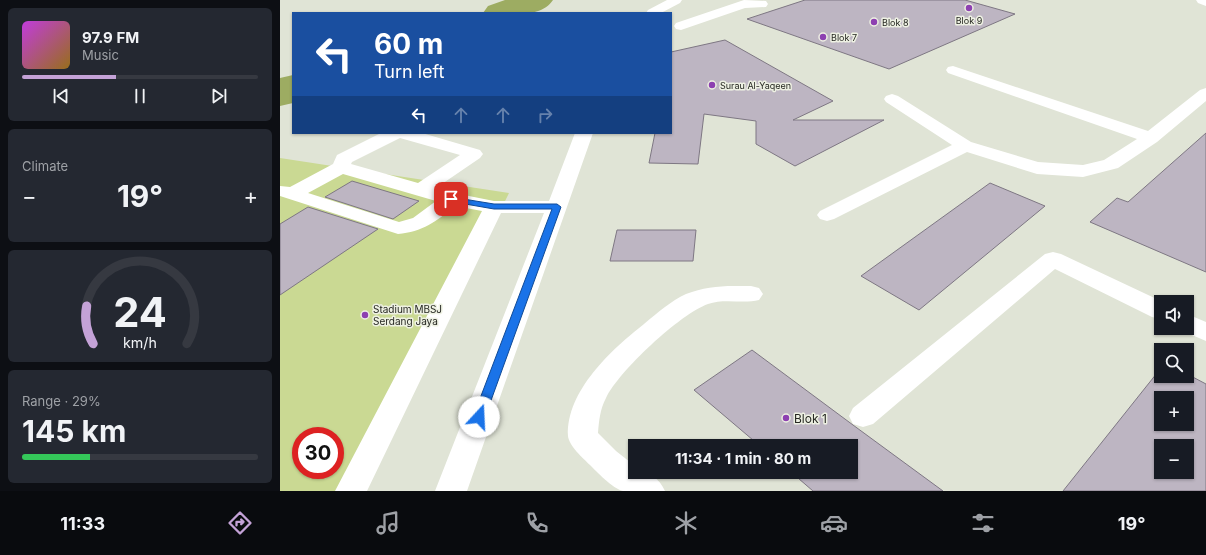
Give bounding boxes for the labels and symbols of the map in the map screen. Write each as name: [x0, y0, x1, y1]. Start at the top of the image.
marker: Blok 9: [964, 3, 974, 13]
place label: Blok 9: [956, 15, 983, 26]
marker: Blok 8: [869, 17, 879, 27]
place label: Blok 8: [882, 17, 909, 28]
marker: Blok 7: [818, 32, 828, 42]
place label: Blok 7: [831, 32, 857, 43]
marker: Surau Al-Yaqeen: [707, 80, 717, 90]
place label: Surau Al-Yaqeen: [720, 80, 791, 91]
pin: [434, 182, 468, 216]
place label: Stadium MBSJ Serdang Jaya: [373, 303, 442, 327]
marker: Stadium MBSJ Serdang Jaya: [360, 310, 370, 320]
position arrow: [458, 396, 500, 438]
place label: Blok 1: [794, 411, 827, 426]
marker: Blok 1: [781, 413, 791, 423]
speed limit sign: 30: [292, 427, 344, 479]

